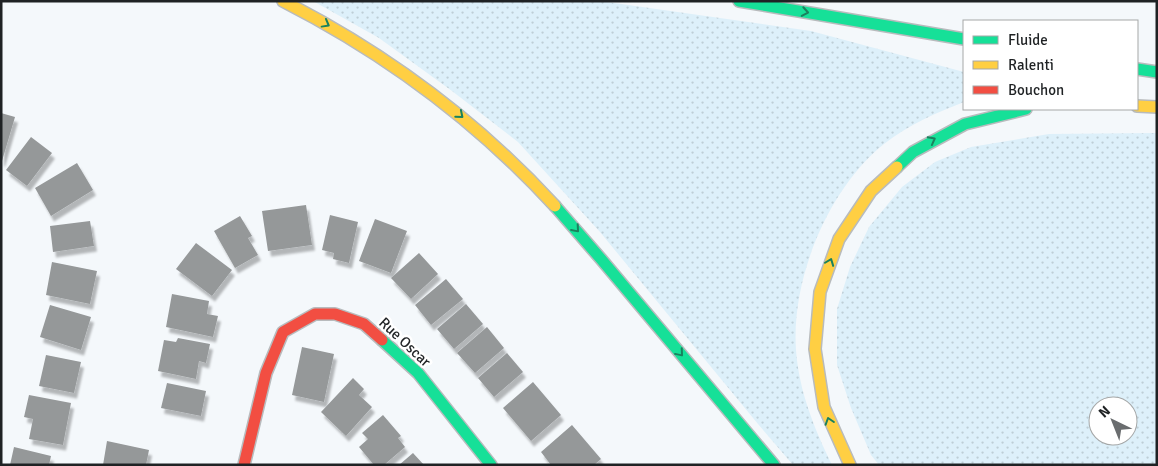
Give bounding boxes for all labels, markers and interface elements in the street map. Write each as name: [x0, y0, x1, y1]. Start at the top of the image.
one-way arrow: [800, 7, 809, 17]
one-way arrow: [321, 17, 330, 27]
legend: [963, 20, 1138, 110]
text: Fluide: [1008, 31, 1048, 49]
text: Ralenti: [1008, 56, 1054, 74]
text: Bouchon: [1008, 81, 1064, 99]
one-way arrow: [454, 110, 463, 119]
one-way arrow: [926, 136, 935, 146]
one-way arrow: [570, 223, 578, 232]
one-way arrow: [823, 258, 834, 267]
street label: Rue Oscar: [375, 313, 435, 371]
one-way arrow: [675, 348, 684, 357]
north arrow: [1088, 396, 1138, 446]
text: N: [1095, 402, 1114, 421]
one-way arrow: [825, 417, 835, 426]

